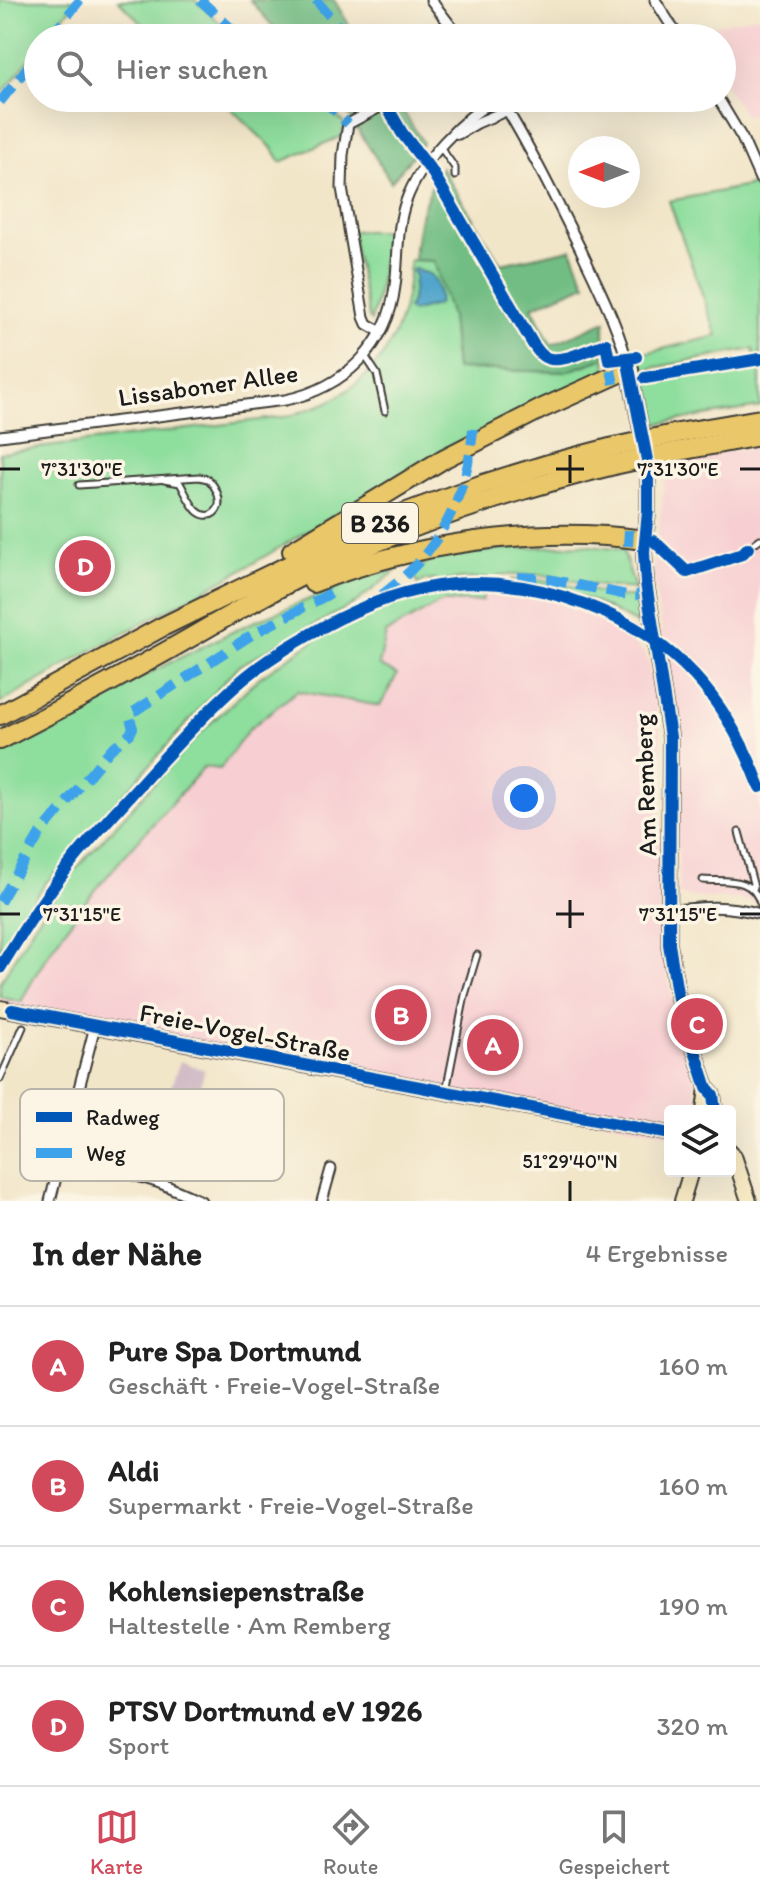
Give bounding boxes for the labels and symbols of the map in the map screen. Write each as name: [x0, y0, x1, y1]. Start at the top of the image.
north arrow: [568, 136, 640, 208]
street label: Lissaboner Allee: [116, 357, 300, 413]
text: 7°31'30"E: [41, 457, 123, 481]
text: 7°31'30"E: [637, 457, 719, 481]
road number: B 236: [342, 503, 418, 543]
pin: D: [59, 536, 111, 596]
street label: Am Remberg: [626, 712, 663, 857]
your location: [504, 778, 544, 818]
text: 7°31'15"E: [43, 902, 121, 926]
text: 7°31'15"E: [639, 902, 717, 926]
pin: B: [375, 985, 427, 1045]
pin: C: [671, 994, 723, 1054]
street label: Freie-Vogel-Straße: [137, 996, 353, 1068]
pin: A: [467, 1015, 519, 1075]
legend: [20, 1089, 284, 1181]
text: Radweg: [86, 1104, 160, 1131]
text: Weg: [86, 1140, 127, 1167]
text: 51°29'40"N: [522, 1149, 618, 1173]

